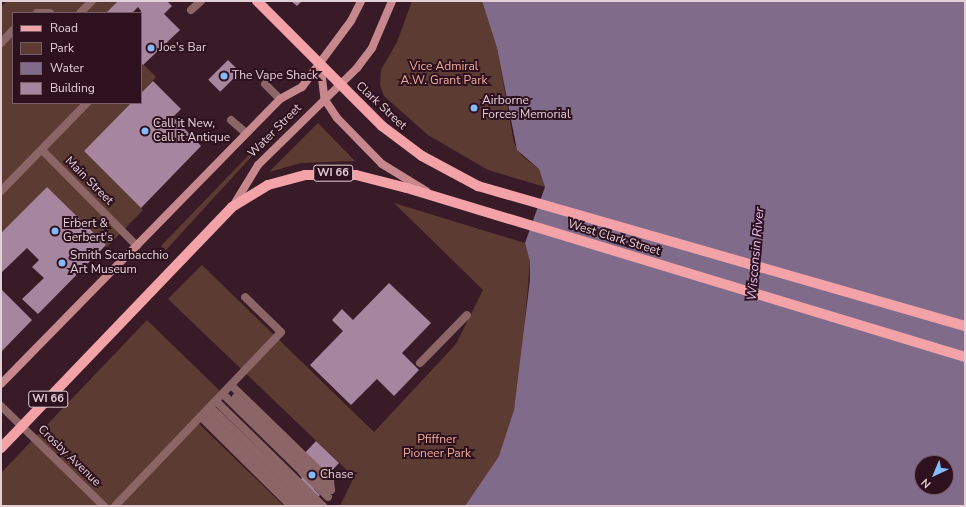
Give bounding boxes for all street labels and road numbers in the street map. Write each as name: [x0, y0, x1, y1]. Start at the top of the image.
street label: Clark Street: [353, 79, 409, 133]
street label: Water Street: [245, 101, 305, 161]
street label: Main Street: [62, 154, 116, 208]
road number: WI 66: [313, 164, 353, 182]
street label: West Clark Street: [566, 217, 662, 259]
road number: WI 66: [28, 390, 68, 408]
street label: Crosby Avenue: [35, 422, 103, 490]

